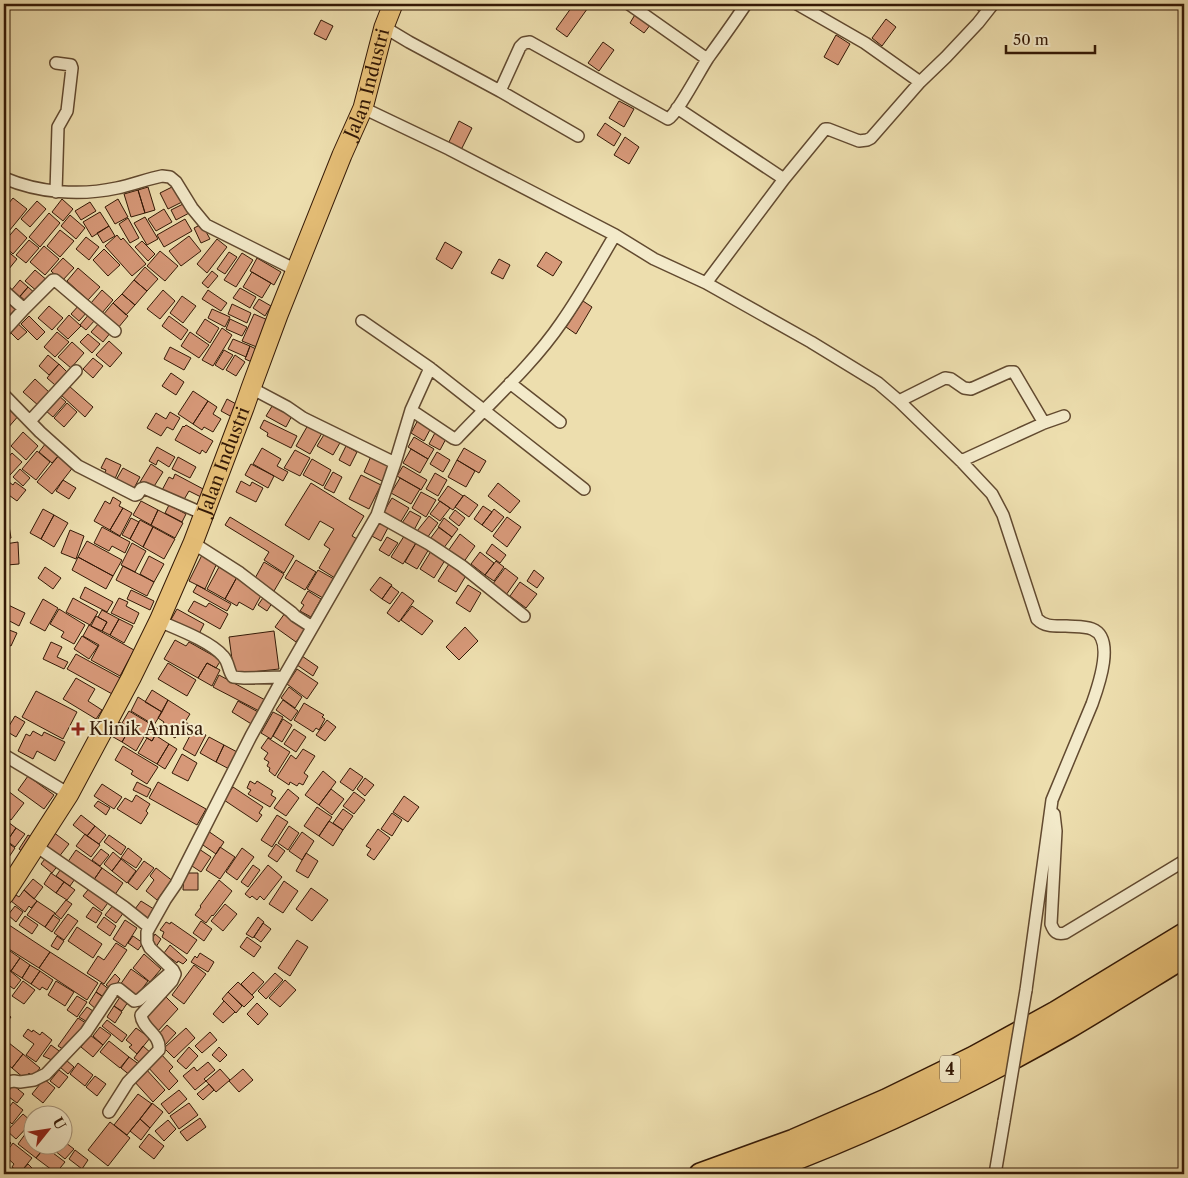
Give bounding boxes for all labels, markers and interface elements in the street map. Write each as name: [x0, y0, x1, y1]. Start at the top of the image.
scale bar: [1006, 22, 1094, 54]
street label: Jalan Industri: [339, 26, 394, 145]
text: 50 m: [1013, 30, 1049, 49]
street label: Jalan Industri: [193, 403, 255, 521]
place label: Klinik Annisa: [89, 718, 204, 740]
marker: Klinik Annisa: [71, 722, 85, 736]
road number: 4: [940, 1056, 960, 1082]
north arrow: [22, 1106, 72, 1156]
text: U: [49, 1114, 70, 1133]

